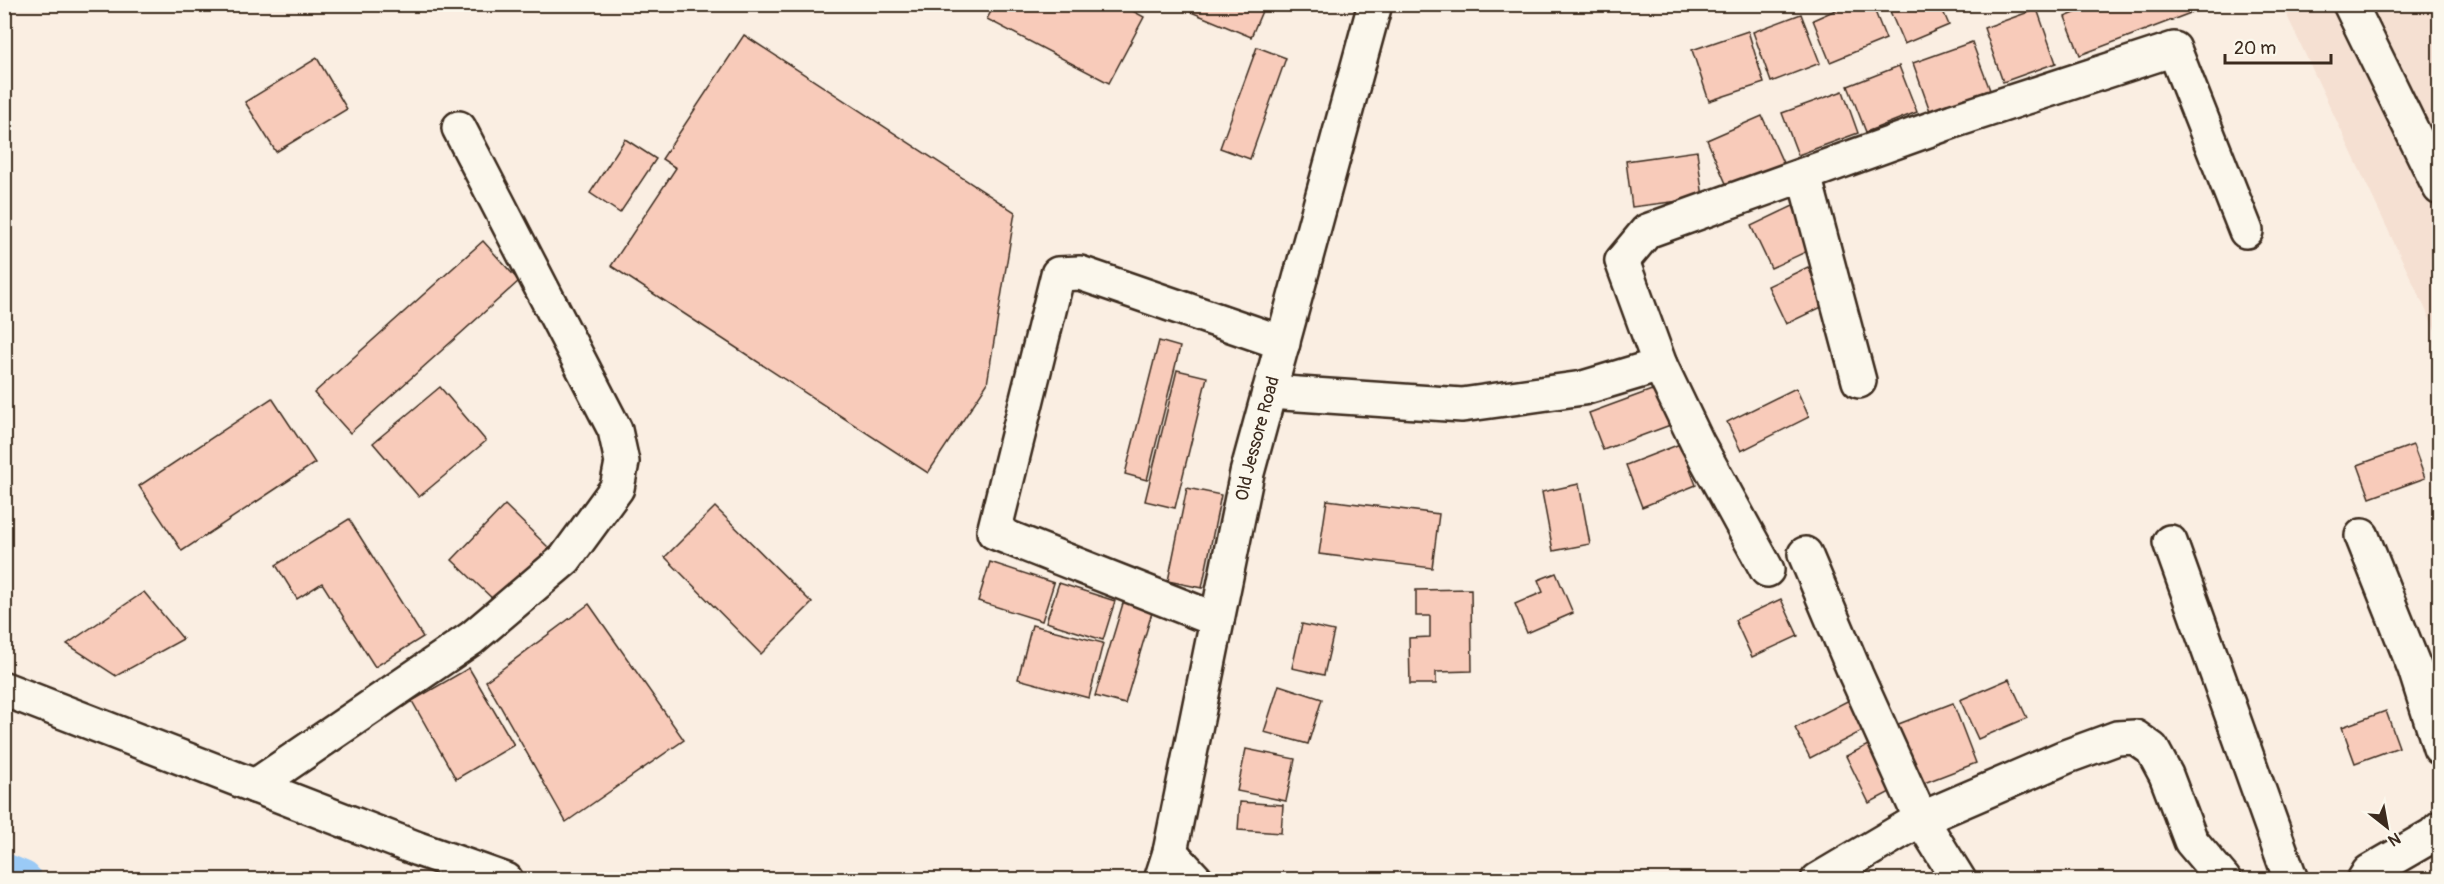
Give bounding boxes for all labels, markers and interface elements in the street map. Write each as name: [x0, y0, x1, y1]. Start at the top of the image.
scale bar: [2225, 27, 2332, 65]
text: 20 m: [2234, 37, 2276, 60]
street label: Old Jessore Road: [1231, 374, 1285, 503]
north arrow: [2357, 797, 2417, 857]
text: N: [2384, 828, 2404, 850]

